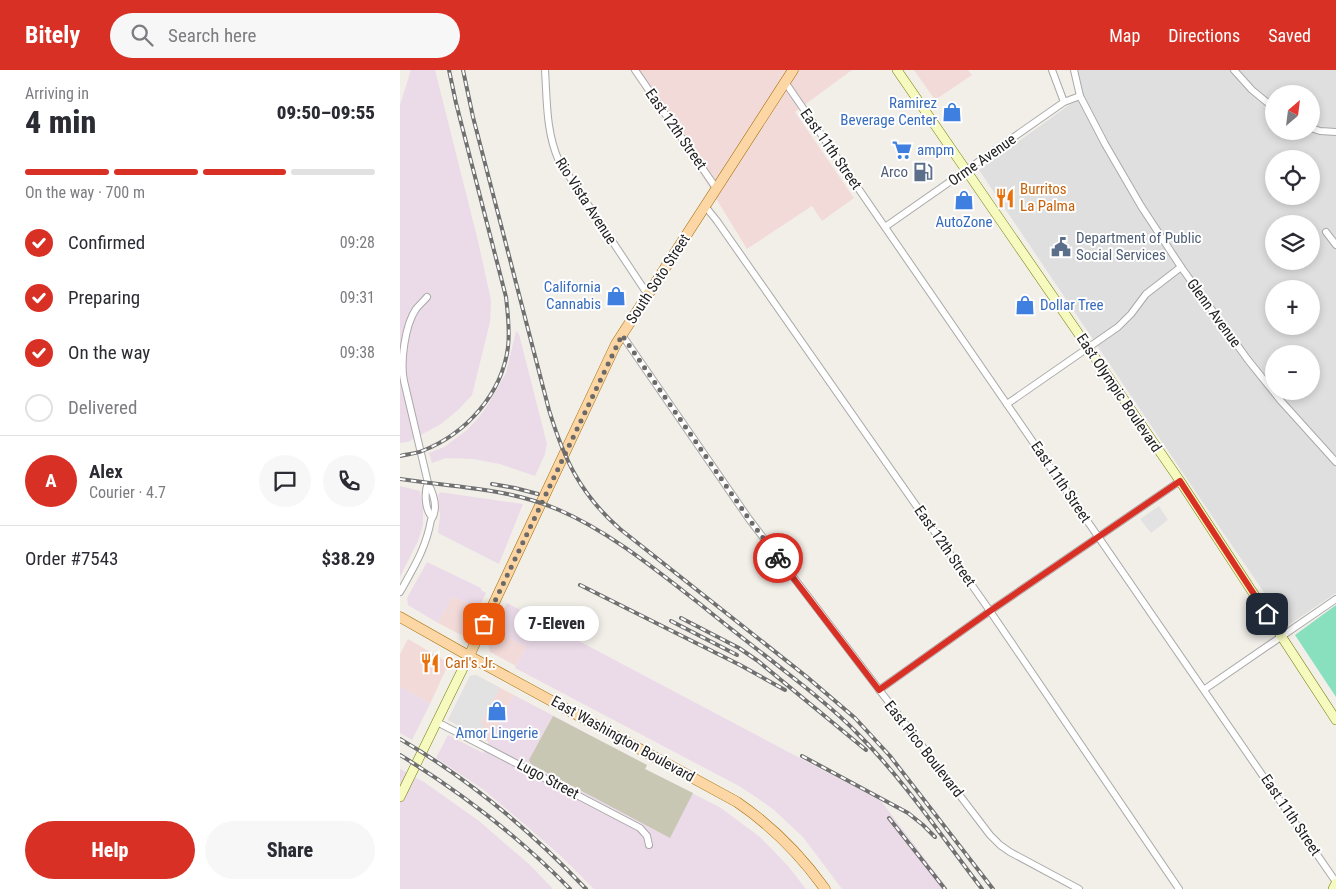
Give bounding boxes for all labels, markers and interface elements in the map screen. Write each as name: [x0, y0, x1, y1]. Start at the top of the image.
search box: [110, 13, 460, 58]
text: Bitely: [25, 21, 80, 49]
icon: search: [128, 21, 156, 49]
text: Search here: [168, 24, 256, 47]
text: Map: [1109, 25, 1140, 46]
text: Directions: [1168, 25, 1240, 46]
text: Saved: [1268, 25, 1311, 46]
text: Arriving in: [25, 84, 89, 103]
street label: East 12th Street: [642, 85, 710, 173]
north arrow: [1265, 85, 1320, 140]
map controls: [1265, 85, 1320, 400]
place label: Ramirez Beverage Center: [840, 94, 937, 129]
text: 09:50–09:55: [277, 101, 375, 124]
shop icon: Ramirez Beverage Center: [941, 101, 963, 123]
text: 4 min: [25, 103, 96, 141]
street label: East 11th Street: [797, 105, 865, 193]
street label: Orme Avenue: [945, 130, 1019, 190]
supermarket icon: ampm: [891, 139, 913, 161]
place label: ampm: [917, 141, 954, 159]
button: locate: [1265, 150, 1320, 205]
street label: Rio Vista Avenue: [551, 154, 621, 248]
fuel station icon: Arco: [912, 161, 934, 183]
place label: Arco: [880, 163, 908, 181]
place label: Burritos La Palma: [1020, 180, 1075, 215]
text: On the way · 700 m: [25, 183, 145, 202]
restaurant icon: Burritos La Palma: [994, 187, 1016, 209]
shop icon: AutoZone: [953, 189, 975, 211]
place label: AutoZone: [935, 213, 993, 231]
button: layers: [1265, 215, 1320, 270]
icon: check: [25, 229, 53, 257]
place label: Department of Public Social Services: [1076, 229, 1202, 264]
text: Confirmed: [68, 231, 145, 254]
street label: South Soto Street: [622, 231, 694, 327]
text: 09:28: [340, 233, 375, 252]
public building icon: Department of Public Social Services: [1050, 236, 1072, 258]
street label: Glenn Avenue: [1183, 275, 1245, 351]
place label: California Cannabis: [544, 278, 601, 313]
button: +: [1265, 280, 1320, 335]
icon: check: [25, 284, 53, 312]
shop icon: California Cannabis: [605, 285, 627, 307]
text: Preparing: [68, 286, 140, 309]
text: 09:31: [340, 288, 375, 307]
shop icon: Dollar Tree: [1014, 294, 1036, 316]
place label: Dollar Tree: [1040, 296, 1104, 314]
street label: East Olympic Boulevard: [1073, 330, 1165, 456]
icon: check: [25, 339, 53, 367]
text: On the way: [68, 341, 150, 364]
text: 09:38: [340, 343, 375, 362]
button: −: [1265, 345, 1320, 400]
text: Delivered: [68, 396, 137, 419]
street label: East 11th Street: [1027, 438, 1095, 526]
button: chat: [259, 455, 311, 507]
button: phone: [323, 455, 375, 507]
text: Alex: [89, 460, 123, 483]
text: A: [45, 469, 57, 492]
text: Courier · 4.7: [89, 483, 166, 502]
street label: East 12th Street: [911, 502, 979, 590]
courier: [753, 533, 803, 583]
icon: bike: [764, 544, 792, 572]
text: Order #7543: [25, 547, 118, 570]
text: $38.29: [321, 547, 375, 570]
pin: [1246, 593, 1288, 635]
icon: home: [1253, 600, 1281, 628]
pin: [463, 603, 505, 645]
callout: 7-Eleven: [514, 606, 599, 642]
icon: bag: [470, 610, 498, 638]
text: 7-Eleven: [528, 614, 585, 633]
restaurant icon: Carl's Jr.: [419, 652, 441, 674]
place label: Carl's Jr.: [445, 654, 496, 672]
street label: East Washington Boulevard: [548, 692, 698, 786]
street label: East Pico Boulevard: [881, 697, 967, 801]
shop icon: Amor Lingerie: [486, 700, 508, 722]
place label: Amor Lingerie: [456, 724, 538, 742]
street label: Lugo Street: [514, 755, 582, 803]
street label: East 11th Street: [1257, 771, 1325, 859]
button: Help: [25, 821, 195, 879]
button: Share: [205, 821, 375, 879]

